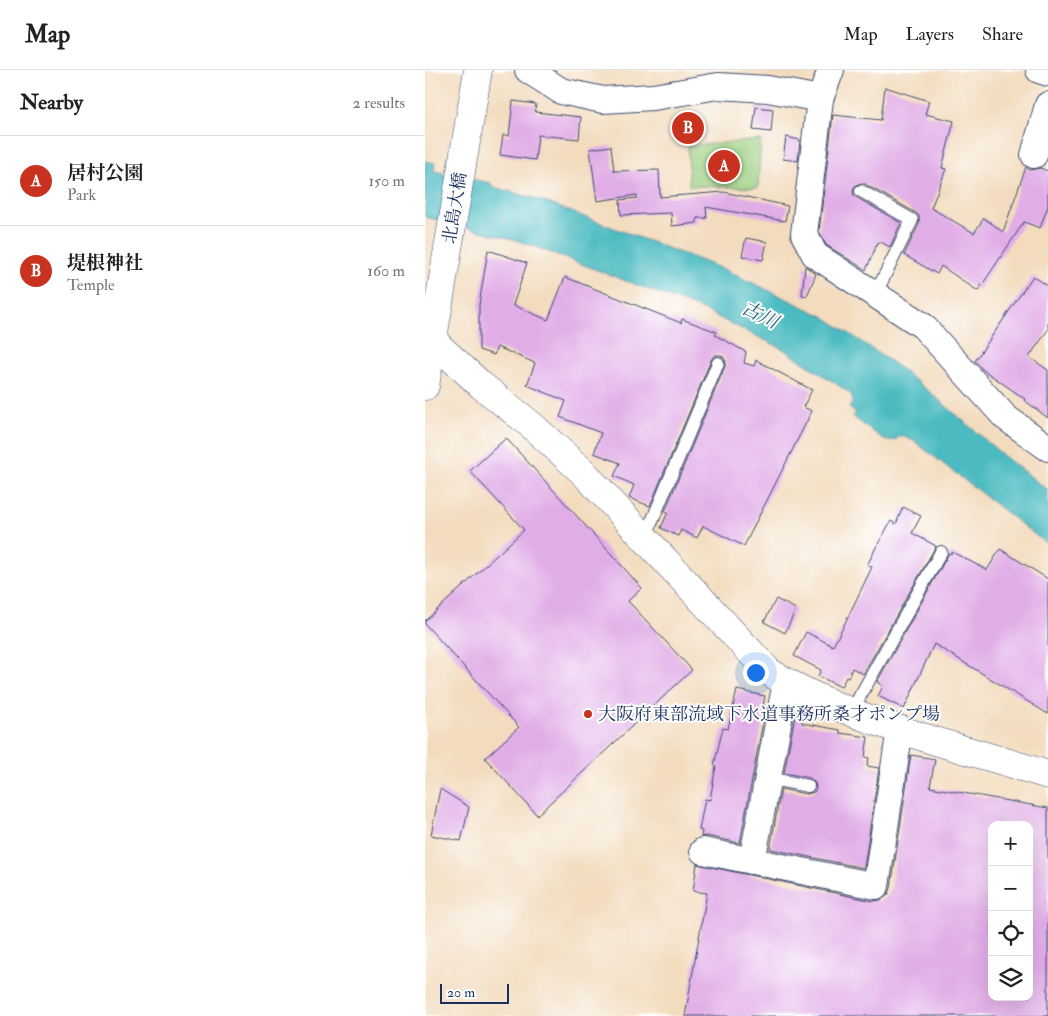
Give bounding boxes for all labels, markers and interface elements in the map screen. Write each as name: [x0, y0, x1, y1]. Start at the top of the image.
text: Map: [25, 19, 70, 50]
text: Map: [844, 23, 878, 46]
text: Layers: [906, 23, 954, 46]
text: Share: [982, 23, 1023, 46]
text: Nearby: [20, 89, 83, 116]
text: 2 results: [352, 93, 405, 113]
pin: B: [672, 109, 704, 147]
pin: A: [708, 147, 740, 185]
text: 居村公園: [67, 161, 143, 185]
text: A: [31, 171, 41, 191]
text: 150 m: [368, 171, 405, 191]
street label: 北島大橋: [438, 171, 472, 245]
text: Park: [67, 185, 96, 205]
text: 堤根神社: [67, 251, 143, 275]
text: B: [31, 261, 41, 281]
text: 160 m: [367, 261, 405, 281]
text: Temple: [67, 275, 115, 295]
water label: 古川: [738, 296, 784, 335]
your location: [743, 660, 769, 686]
place label: 大阪府東部流域下水道事務所桑才ポンプ場: [598, 703, 940, 726]
marker: 大阪府東部流域下水道事務所桑才ポンプ場: [582, 708, 594, 720]
map controls: [988, 821, 1033, 1001]
button: +: [988, 821, 1033, 866]
button: −: [988, 866, 1033, 911]
button: locate: [988, 911, 1033, 956]
button: layers: [988, 956, 1033, 1001]
scale bar: [440, 981, 509, 1004]
text: 20 m: [447, 984, 475, 1001]

